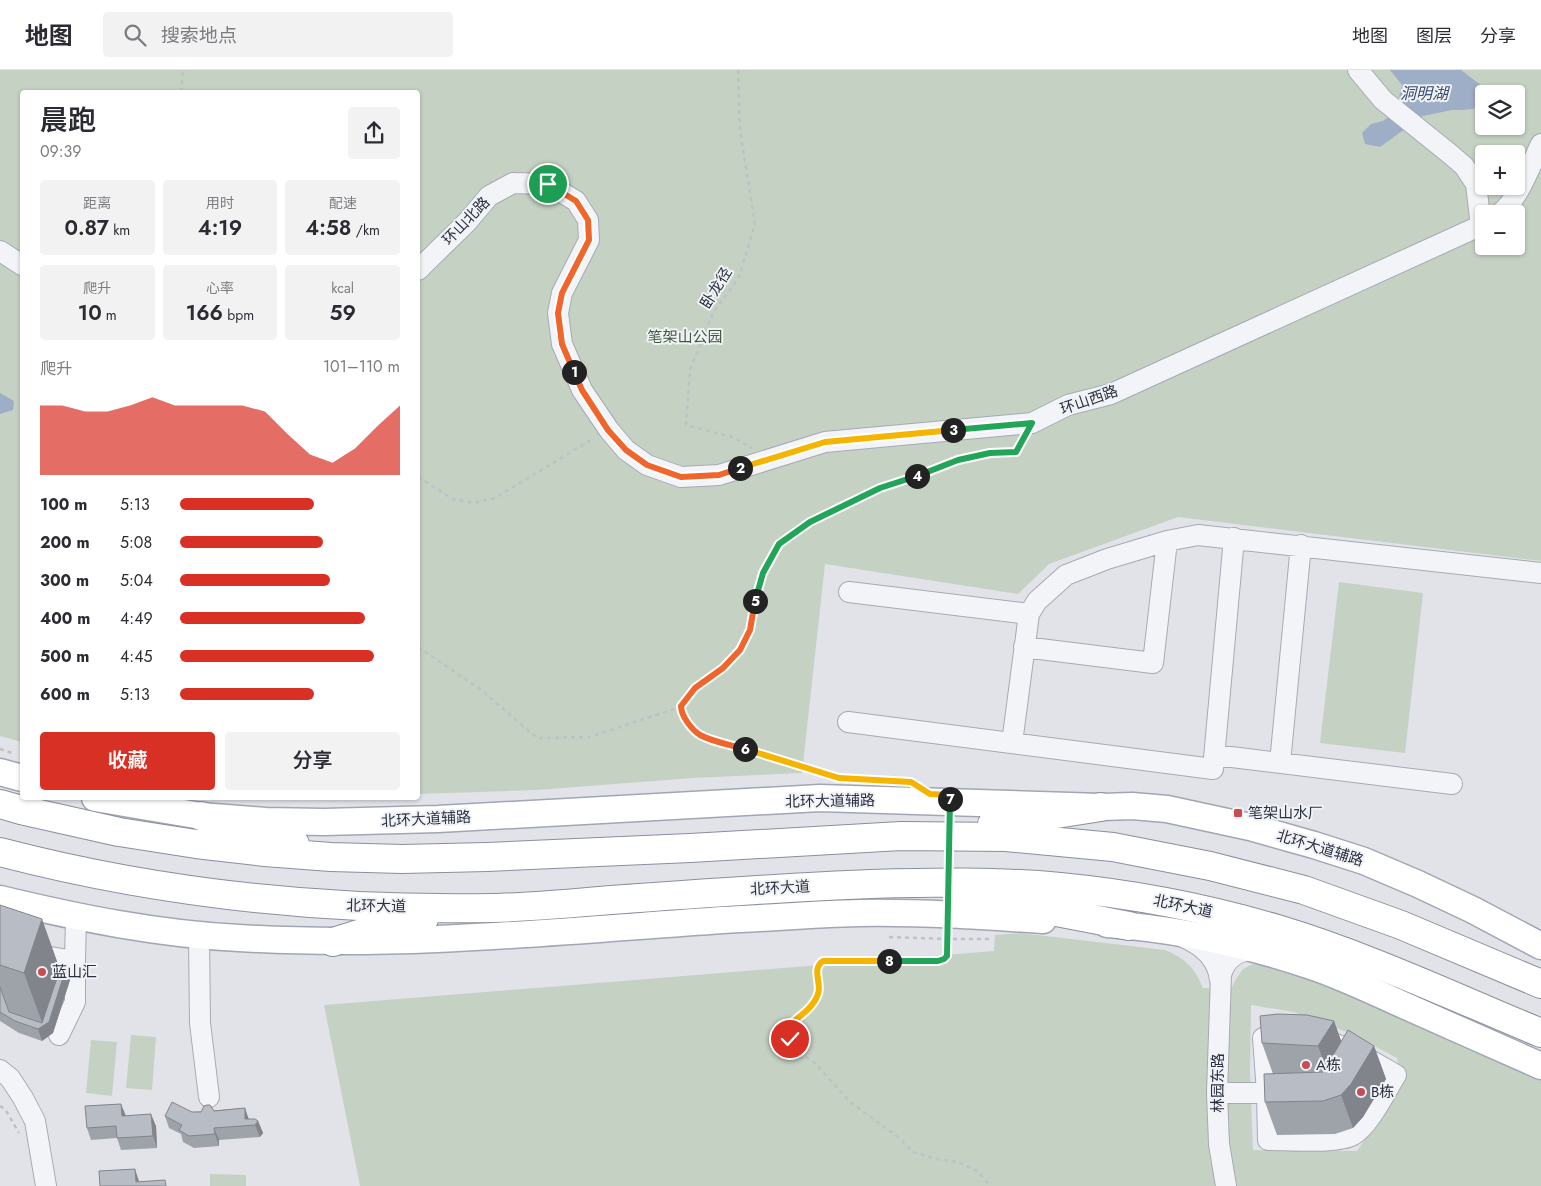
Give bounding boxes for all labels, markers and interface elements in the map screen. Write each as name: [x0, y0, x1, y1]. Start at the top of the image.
search box: [103, 12, 453, 57]
text: 地图: [25, 18, 73, 53]
icon: search: [121, 21, 149, 49]
text: 搜索地点: [161, 22, 237, 49]
text: 地图: [1352, 23, 1388, 49]
text: 图层: [1416, 23, 1452, 49]
text: 分享: [1480, 23, 1516, 49]
water label: 洞明湖: [1400, 82, 1451, 105]
map controls: [1475, 85, 1525, 255]
button: layers: [1475, 85, 1525, 135]
text: 晨跑: [40, 100, 96, 141]
button: share: [348, 107, 400, 159]
text: 09:39: [40, 140, 82, 163]
button: +: [1475, 145, 1525, 195]
pin: [527, 163, 569, 205]
icon: arrive: [534, 170, 562, 198]
street label: 环山北路: [437, 192, 495, 250]
text: 距离: [83, 193, 111, 213]
text: 用时: [206, 193, 234, 213]
text: 配速: [329, 193, 357, 213]
button: −: [1475, 205, 1525, 255]
text: 0.87: [64, 213, 109, 243]
text: 4:19: [198, 213, 242, 243]
text: 4:58: [305, 213, 352, 243]
text: km: [109, 220, 130, 240]
text: /km: [352, 220, 380, 240]
street label: 卧龙径: [695, 263, 737, 313]
text: 爬升: [83, 278, 111, 298]
text: 心率: [206, 278, 234, 298]
text: kcal: [331, 278, 354, 298]
text: 10: [78, 298, 102, 328]
text: 166: [186, 298, 223, 328]
text: 59: [329, 298, 356, 328]
text: m: [102, 305, 117, 325]
text: bpm: [223, 305, 254, 325]
park label: 笔架山公园: [647, 326, 723, 348]
text: 101–110 m: [323, 355, 400, 378]
text: 爬升: [40, 357, 72, 380]
pin: 1: [562, 360, 586, 384]
text: 1: [571, 362, 578, 382]
street label: 环山西路: [1057, 380, 1121, 420]
pin: 3: [940, 418, 966, 442]
text: 3: [949, 420, 958, 440]
pin: 2: [728, 456, 752, 480]
text: 2: [736, 458, 745, 478]
pin: 4: [904, 464, 930, 488]
text: 4: [913, 466, 922, 486]
text: 100 m: [40, 493, 87, 516]
text: 5:13: [120, 493, 150, 516]
text: 200 m: [40, 531, 90, 554]
text: 5:08: [120, 531, 152, 554]
text: 300 m: [40, 569, 89, 592]
text: 5:04: [120, 569, 153, 592]
pin: 5: [742, 588, 768, 614]
text: 5: [751, 591, 760, 611]
text: 400 m: [40, 607, 90, 630]
text: 4:49: [120, 607, 153, 630]
text: 500 m: [40, 645, 89, 668]
text: 4:45: [120, 645, 152, 668]
text: 600 m: [40, 683, 90, 706]
text: 5:13: [120, 683, 150, 706]
button: 收藏: [40, 732, 215, 790]
button: 分享: [225, 732, 400, 790]
pin: 6: [732, 736, 758, 762]
text: 6: [741, 739, 750, 759]
pin: 7: [938, 786, 962, 812]
street label: 北环大道辅路: [785, 789, 875, 813]
text: 7: [946, 789, 955, 809]
place label: 笔架山水厂: [1248, 802, 1323, 824]
street label: 北环大道辅路: [380, 806, 472, 832]
marker: 笔架山水厂: [1232, 807, 1244, 819]
street label: 北环大道辅路: [1274, 824, 1366, 872]
street label: 北环大道: [749, 875, 811, 901]
street label: 北环大道: [1151, 889, 1215, 923]
street label: 北环大道: [346, 894, 406, 918]
pin: 8: [876, 948, 902, 974]
text: 8: [885, 951, 894, 971]
place label: 蓝山汇: [52, 961, 97, 983]
marker: 蓝山汇: [36, 966, 48, 978]
pin: [769, 1018, 811, 1060]
icon: check: [776, 1025, 804, 1053]
street label: 林园东路: [1207, 1053, 1229, 1113]
place label: A栋: [1316, 1054, 1341, 1076]
marker: A栋: [1300, 1059, 1312, 1071]
place label: B栋: [1371, 1081, 1394, 1103]
marker: B栋: [1355, 1086, 1367, 1098]

